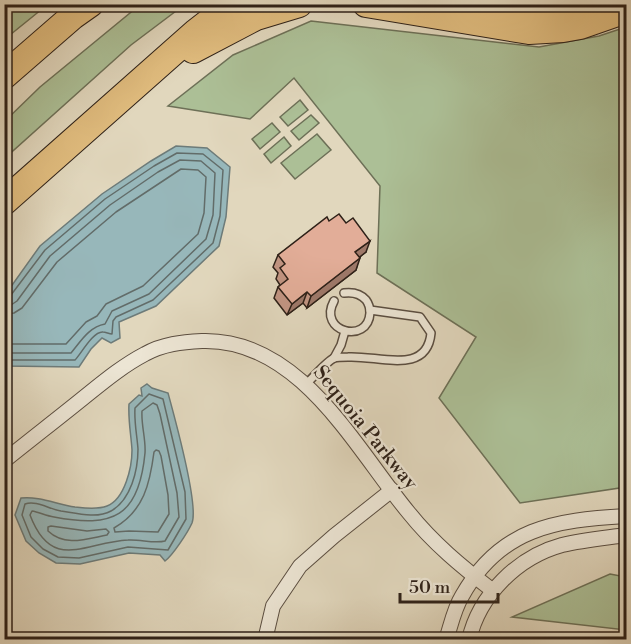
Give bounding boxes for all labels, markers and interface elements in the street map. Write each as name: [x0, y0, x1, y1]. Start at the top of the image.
street label: Sequoia Parkway: [307, 361, 423, 495]
scale bar: [400, 566, 498, 604]
text: 50 m: [409, 576, 451, 599]

